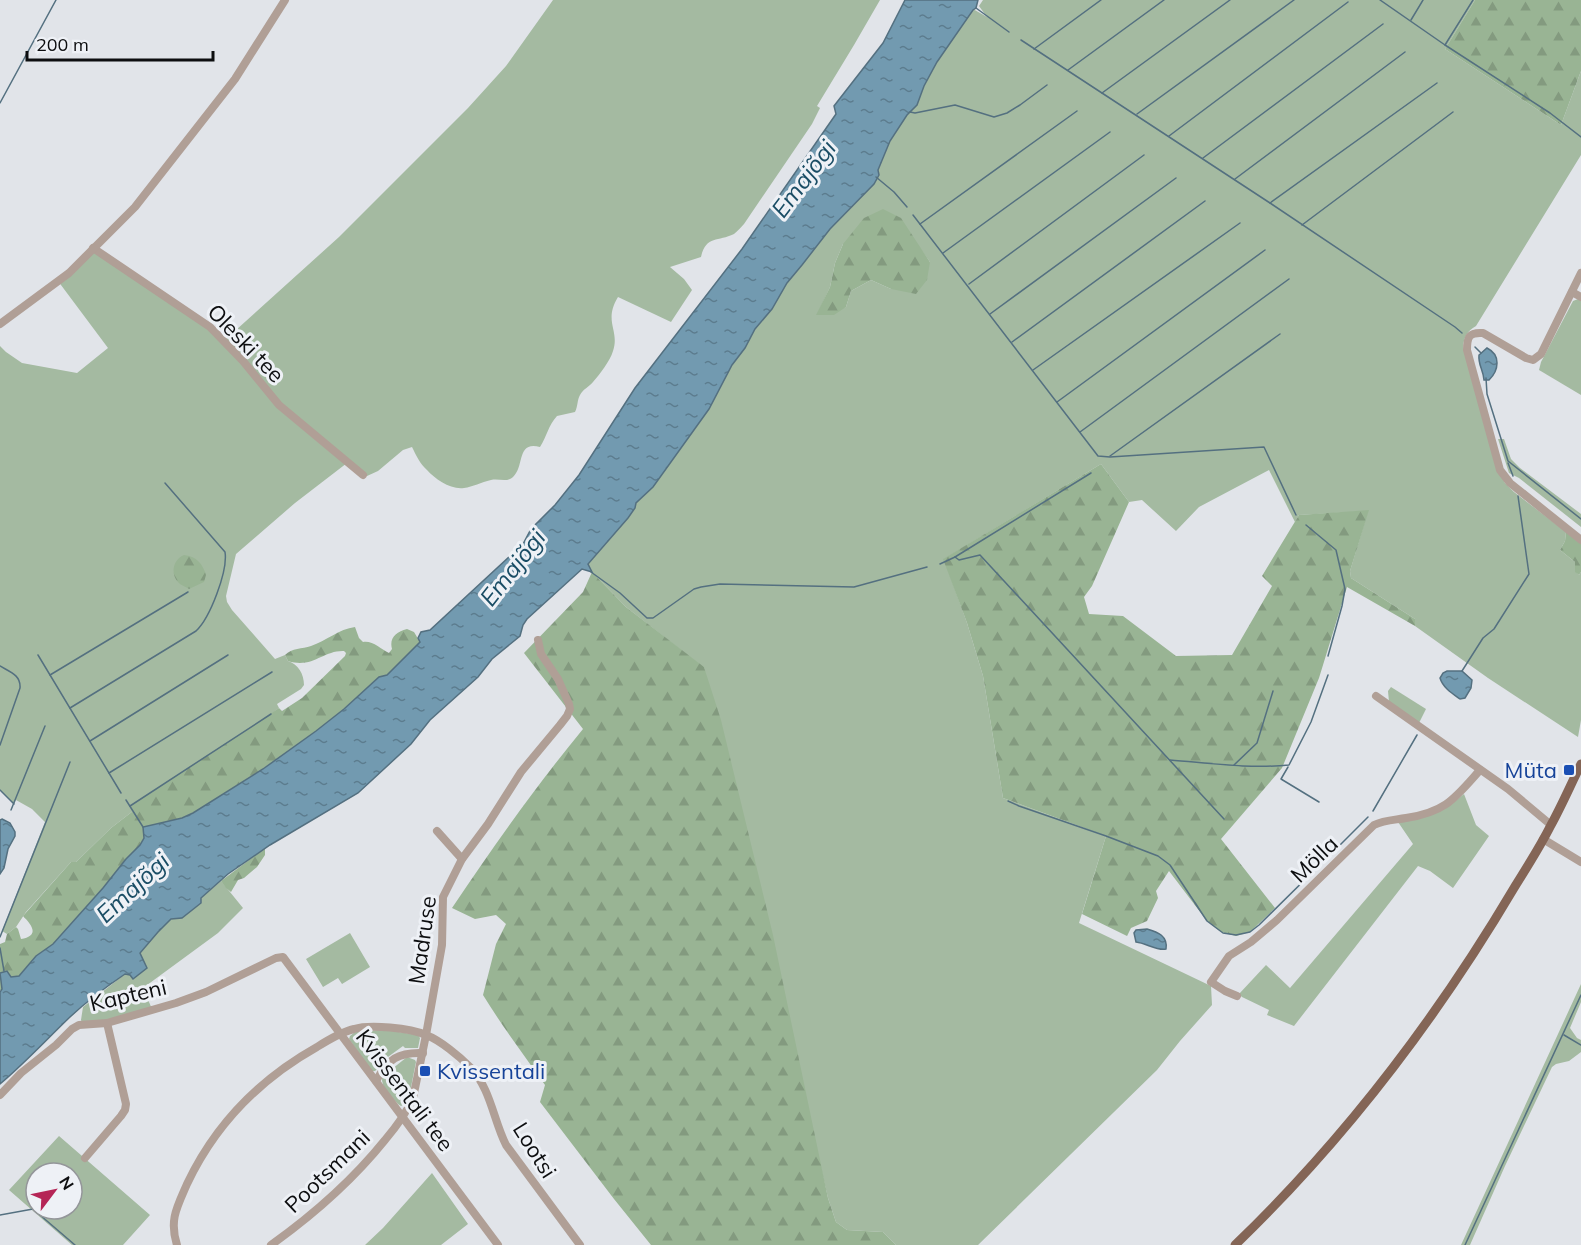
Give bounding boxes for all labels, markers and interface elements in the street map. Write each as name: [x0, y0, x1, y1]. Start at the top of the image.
scale bar: [27, 24, 213, 62]
text: 200 m: [36, 33, 89, 56]
water label: Emajõgi: [764, 134, 842, 223]
street label: Oleski tee: [202, 298, 290, 388]
water label: Emajõgi: [473, 523, 552, 612]
place label: Müta: [1505, 756, 1557, 784]
marker: Müta: [1562, 763, 1576, 777]
street label: Mölla: [1284, 830, 1344, 888]
water label: Emajõgi: [89, 846, 175, 929]
street label: Madruse: [402, 894, 442, 986]
street label: Kapteni: [87, 973, 169, 1017]
street label: Kvissentali tee: [350, 1023, 460, 1157]
place label: Kvissentali: [437, 1057, 545, 1085]
marker: Kvissentali: [418, 1064, 432, 1078]
street label: Lootsi: [507, 1117, 563, 1183]
street label: Pootsmani: [278, 1123, 376, 1219]
north arrow: [24, 1161, 84, 1221]
text: N: [55, 1173, 78, 1193]

